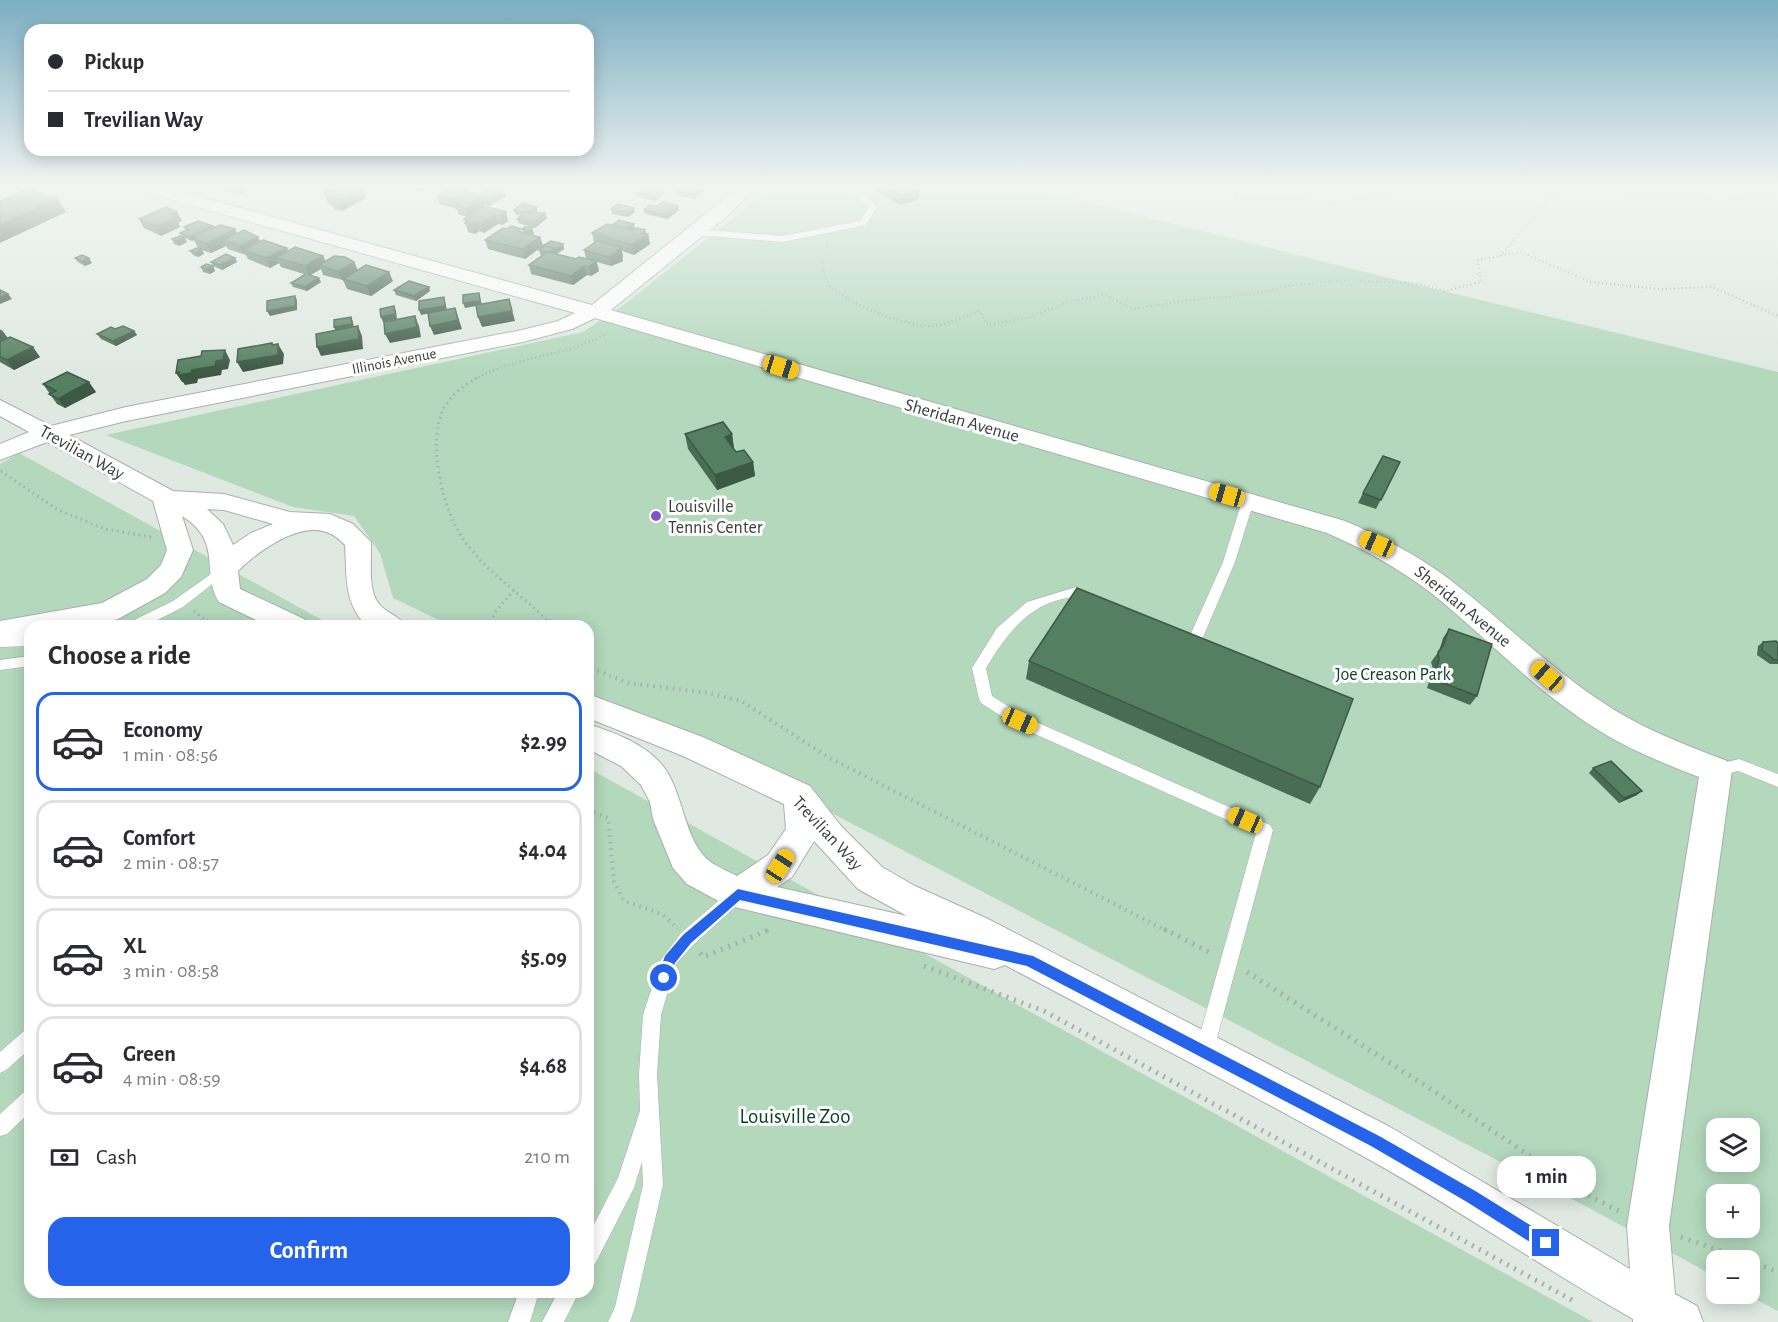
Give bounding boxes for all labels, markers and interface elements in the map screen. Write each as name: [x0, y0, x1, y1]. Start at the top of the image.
text: Pickup: [84, 51, 144, 73]
text: Trevilian Way: [84, 109, 203, 131]
street label: Illinois Avenue: [351, 346, 438, 377]
car: [761, 353, 801, 381]
street label: Sheridan Avenue: [902, 396, 1021, 446]
street label: Trevilian Way: [36, 422, 127, 484]
car: [1207, 481, 1247, 509]
place label: Louisville Tennis Center: [668, 498, 763, 537]
marker: Louisville Tennis Center: [649, 509, 663, 523]
car: [1357, 528, 1397, 560]
street label: Sheridan Avenue: [1411, 563, 1514, 651]
text: Choose a ride: [48, 642, 191, 669]
car: [1528, 657, 1566, 695]
park label: Joe Creason Park: [1335, 666, 1451, 684]
car: [1000, 705, 1040, 737]
icon: car: [51, 715, 105, 769]
text: Economy: [123, 719, 203, 741]
text: $2.99: [520, 731, 567, 753]
text: 1 min · 08:56: [123, 745, 218, 765]
street label: Trevilian Way: [789, 793, 866, 874]
car: [1225, 804, 1265, 836]
icon: car: [51, 823, 105, 877]
text: Comfort: [123, 827, 195, 849]
text: $4.04: [518, 839, 567, 861]
car: [763, 846, 797, 886]
text: 2 min · 08:57: [123, 853, 219, 873]
icon: car: [51, 931, 105, 985]
text: XL: [123, 935, 146, 957]
text: $5.09: [520, 947, 567, 969]
text: 3 min · 08:58: [123, 961, 219, 981]
route start: [650, 964, 677, 991]
icon: car: [51, 1039, 105, 1093]
text: Green: [123, 1043, 176, 1065]
text: $4.68: [520, 1055, 567, 1077]
text: 4 min · 08:59: [123, 1069, 221, 1089]
park label: Louisville Zoo: [740, 1106, 850, 1127]
map controls: [1706, 1118, 1760, 1304]
button: layers: [1706, 1118, 1760, 1172]
icon: cash: [48, 1141, 81, 1174]
text: Cash: [96, 1146, 137, 1168]
text: 210 m: [524, 1147, 570, 1167]
callout: 1 min: [1496, 1156, 1596, 1198]
text: 1 min: [1525, 1167, 1568, 1187]
button: +: [1706, 1184, 1760, 1238]
button: Confirm: [48, 1217, 570, 1286]
route end: [1532, 1229, 1559, 1256]
button: −: [1706, 1250, 1760, 1304]

